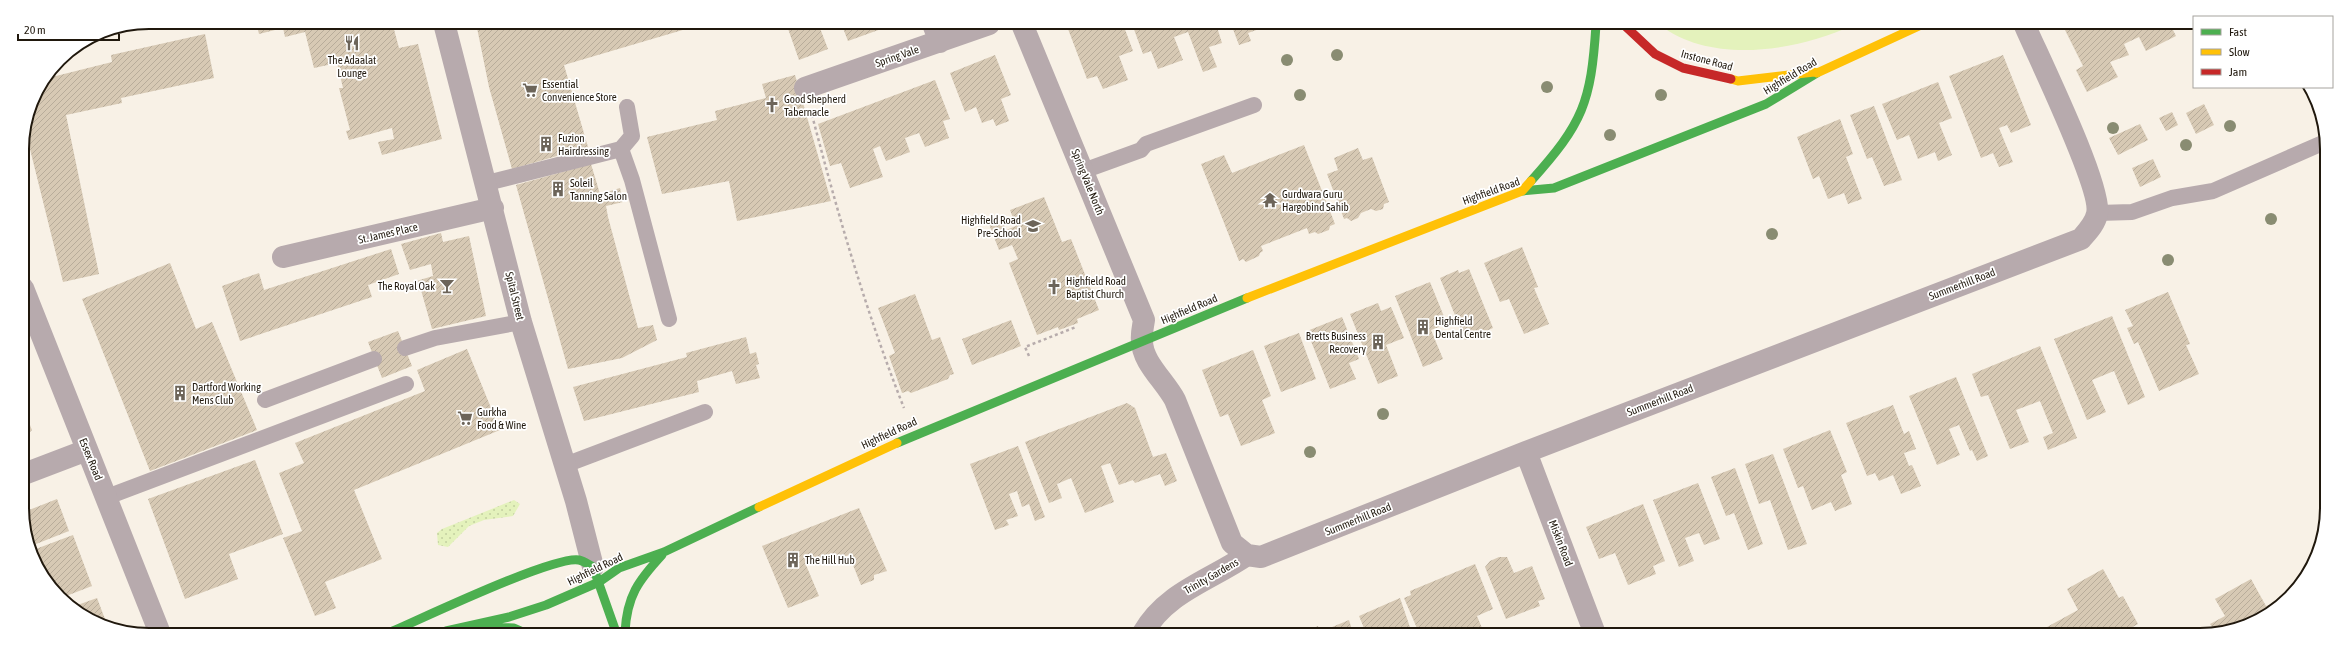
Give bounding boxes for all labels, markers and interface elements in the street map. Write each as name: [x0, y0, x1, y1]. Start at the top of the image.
scale bar: [18, 16, 119, 42]
legend: [2193, 16, 2333, 88]
text: 20 m: [24, 23, 46, 37]
text: Fast: [2229, 25, 2247, 39]
restaurant icon: The Adaalat Lounge: [343, 34, 361, 52]
street label: Spring Vale: [874, 43, 920, 69]
text: Slow: [2229, 45, 2250, 59]
street label: Instone Road: [1680, 47, 1734, 73]
place label: The Adaalat Lounge: [328, 54, 376, 79]
street label: Highfield Road: [1761, 55, 1819, 97]
text: Jam: [2229, 65, 2247, 79]
place label: Essential Convenience Store: [542, 78, 617, 103]
supermarket icon: Essential Convenience Store: [521, 81, 539, 99]
place label: Good Shepherd Tabernacle: [784, 93, 846, 118]
church icon: Good Shepherd Tabernacle: [763, 96, 781, 114]
place label: Fuzion Hairdressing: [558, 132, 609, 157]
building icon: Fuzion Hairdressing: [537, 135, 555, 153]
street label: Spring Vale North: [1069, 147, 1107, 217]
street label: Highfield Road: [1461, 175, 1521, 207]
place label: Soleil Tanning Salon: [570, 177, 627, 202]
building icon: Soleil Tanning Salon: [549, 180, 567, 198]
place label: Gurdwara Guru Hargobind Sahib: [1282, 188, 1349, 213]
temple icon: Gurdwara Guru Hargobind Sahib: [1261, 191, 1279, 209]
place label: Highfield Road Pre-School: [961, 214, 1021, 239]
school or university icon: Highfield Road Pre-School: [1024, 217, 1042, 235]
street label: St. James Place: [357, 220, 419, 246]
street label: Summerhill Road: [1927, 266, 1997, 302]
street label: Spital Street: [503, 271, 527, 321]
place label: Highfield Road Baptist Church: [1066, 275, 1126, 300]
bar icon: The Royal Oak: [438, 277, 456, 295]
church icon: Highfield Road Baptist Church: [1045, 278, 1063, 296]
place label: The Royal Oak: [378, 280, 435, 292]
street label: Highfield Road: [1159, 292, 1219, 326]
place label: Highfield Dental Centre: [1435, 315, 1491, 340]
building icon: Highfield Dental Centre: [1414, 318, 1432, 336]
place label: Bretts Business Recovery: [1306, 330, 1366, 355]
building icon: Bretts Business Recovery: [1369, 333, 1387, 351]
place label: Dartford Working Mens Club: [192, 381, 261, 406]
street label: Summerhill Road: [1625, 382, 1695, 418]
building icon: Dartford Working Mens Club: [171, 384, 189, 402]
place label: Gurkha Food & Wine: [477, 406, 526, 431]
supermarket icon: Gurkha Food & Wine: [456, 409, 474, 427]
street label: Highfield Road: [859, 415, 919, 451]
street label: Essex Road: [77, 436, 105, 482]
street label: Summerhill Road: [1323, 500, 1393, 538]
street label: Miskin Road: [1547, 518, 1575, 568]
street label: Highfield Road: [565, 550, 625, 588]
building icon: The Hill Hub: [784, 551, 802, 569]
place label: The Hill Hub: [805, 554, 855, 566]
street label: Trinity Gardens: [1182, 556, 1240, 596]

